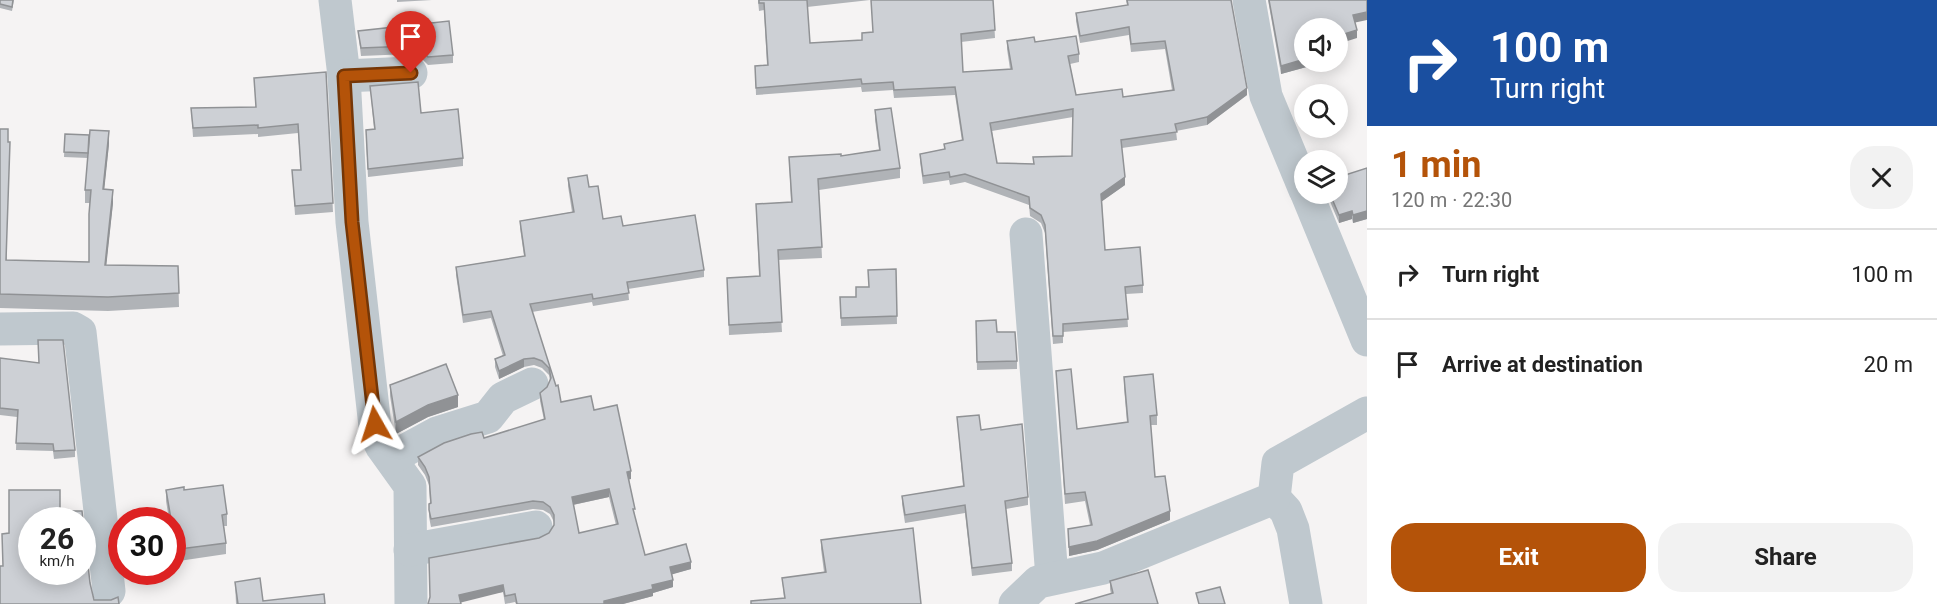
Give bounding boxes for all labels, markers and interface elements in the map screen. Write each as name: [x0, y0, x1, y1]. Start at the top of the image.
pin: [385, 11, 436, 73]
map controls: [1294, 18, 1348, 204]
button: sound: [1294, 18, 1348, 72]
icon: arrive: [394, 20, 427, 53]
text: 100 m: [1490, 23, 1609, 72]
icon: right: [1391, 24, 1469, 102]
text: Turn right: [1490, 73, 1605, 105]
button: search: [1294, 84, 1348, 138]
text: 1 min: [1391, 144, 1482, 186]
button: close: [1850, 146, 1913, 209]
button: layers: [1294, 150, 1348, 204]
text: 120 m · 22:30: [1391, 188, 1512, 212]
icon: right: [1391, 258, 1424, 291]
text: Turn right: [1442, 262, 1539, 287]
text: 100 m: [1851, 262, 1913, 287]
icon: arrive: [1391, 348, 1424, 381]
text: Arrive at destination: [1442, 352, 1643, 377]
text: 20 m: [1864, 352, 1913, 377]
position arrow: [343, 392, 407, 456]
speed limit sign: 30: [108, 507, 186, 585]
text: 26: [40, 521, 74, 556]
button: Exit: [1391, 523, 1646, 592]
button: Share: [1658, 523, 1913, 592]
text: km/h: [39, 552, 75, 570]

